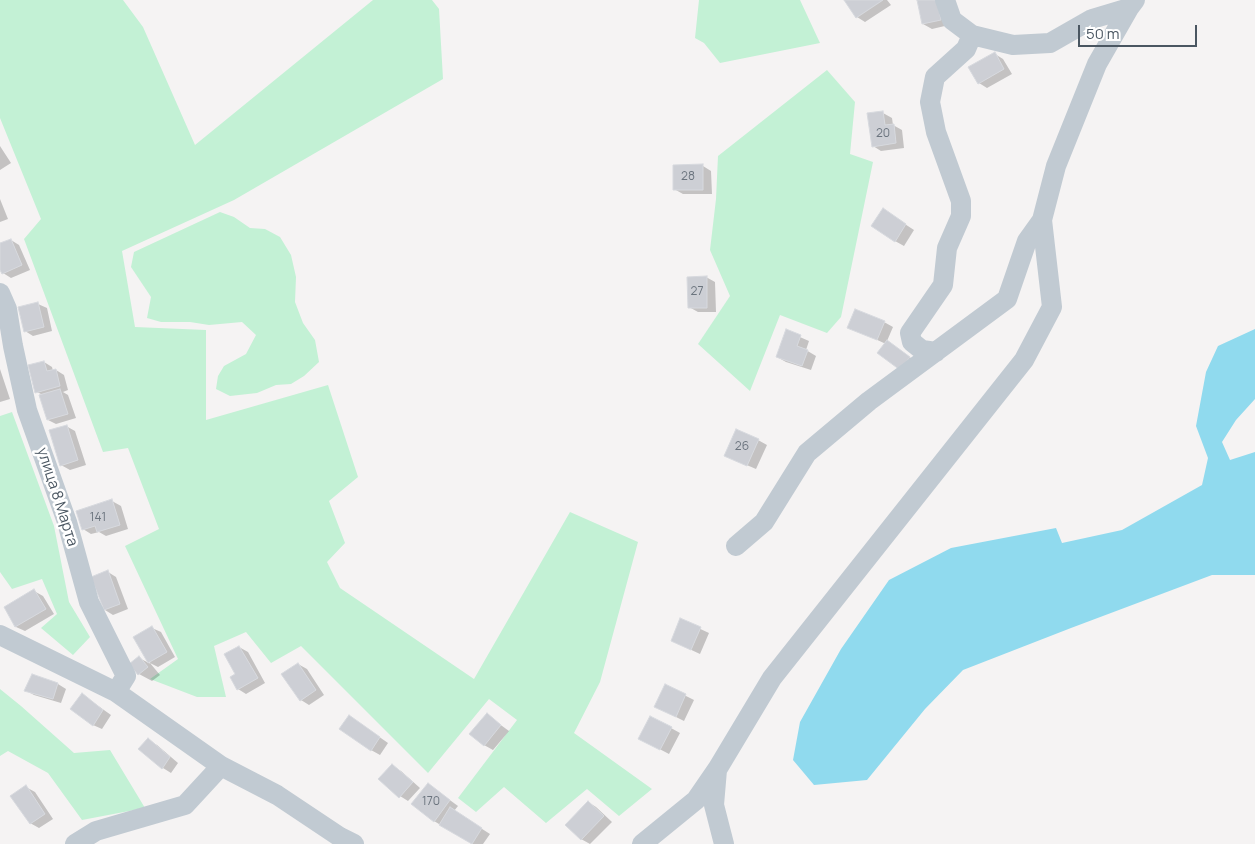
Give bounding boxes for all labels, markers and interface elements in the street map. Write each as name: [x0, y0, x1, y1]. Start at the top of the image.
scale bar: [1080, 15, 1199, 47]
text: 50 m: [1086, 23, 1120, 44]
house number: 20: [876, 127, 890, 141]
house number: 28: [681, 170, 695, 184]
house number: 27: [691, 285, 703, 299]
house number: 26: [735, 440, 749, 454]
street label: улица 8 Марта: [33, 445, 81, 549]
house number: 141: [90, 511, 106, 525]
house number: 170: [422, 795, 440, 809]

